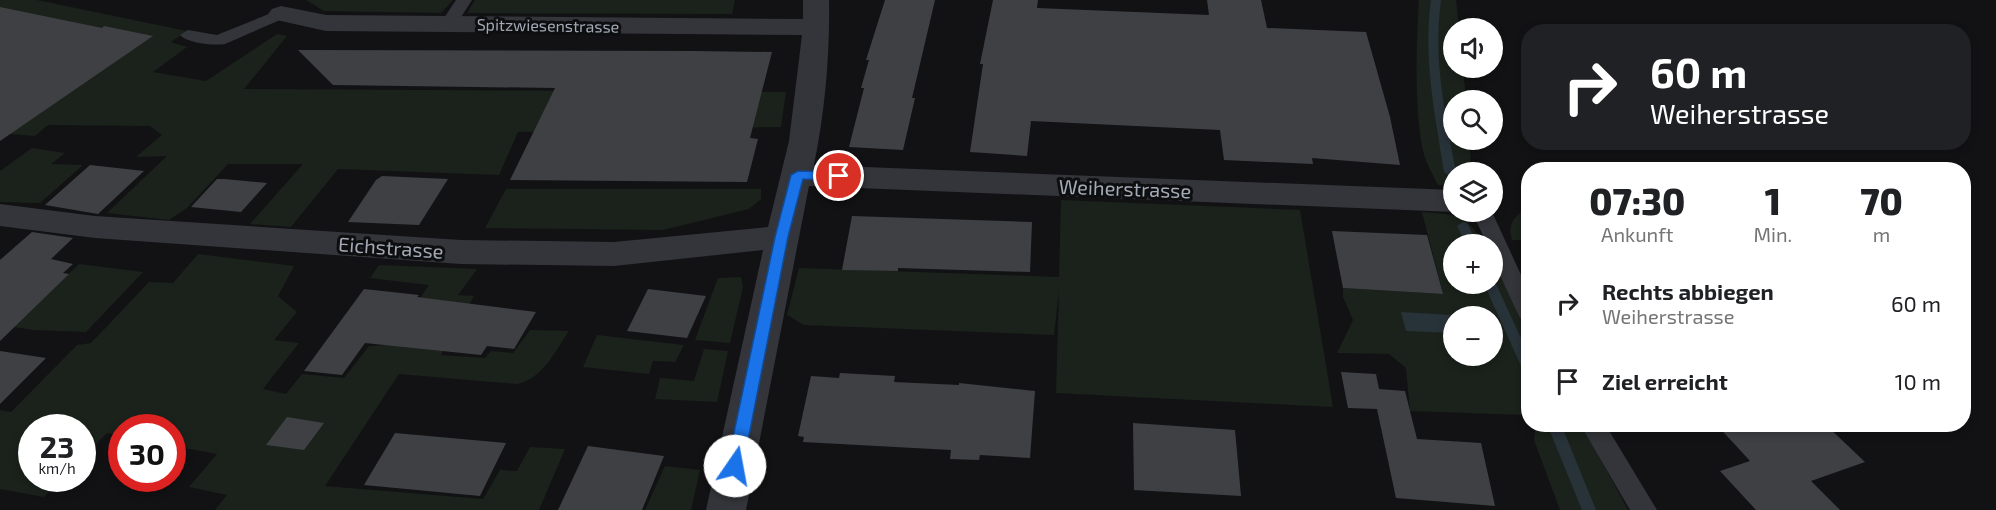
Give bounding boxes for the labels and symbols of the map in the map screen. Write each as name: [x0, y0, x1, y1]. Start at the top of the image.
street label: Spitzwiesenstrasse: [477, 14, 619, 36]
pin: [813, 150, 864, 201]
street label: Weiherstrasse: [1058, 174, 1192, 202]
street label: Eichstrasse: [338, 231, 444, 263]
speed limit sign: 30: [108, 414, 186, 492]
position arrow: [703, 434, 767, 498]

